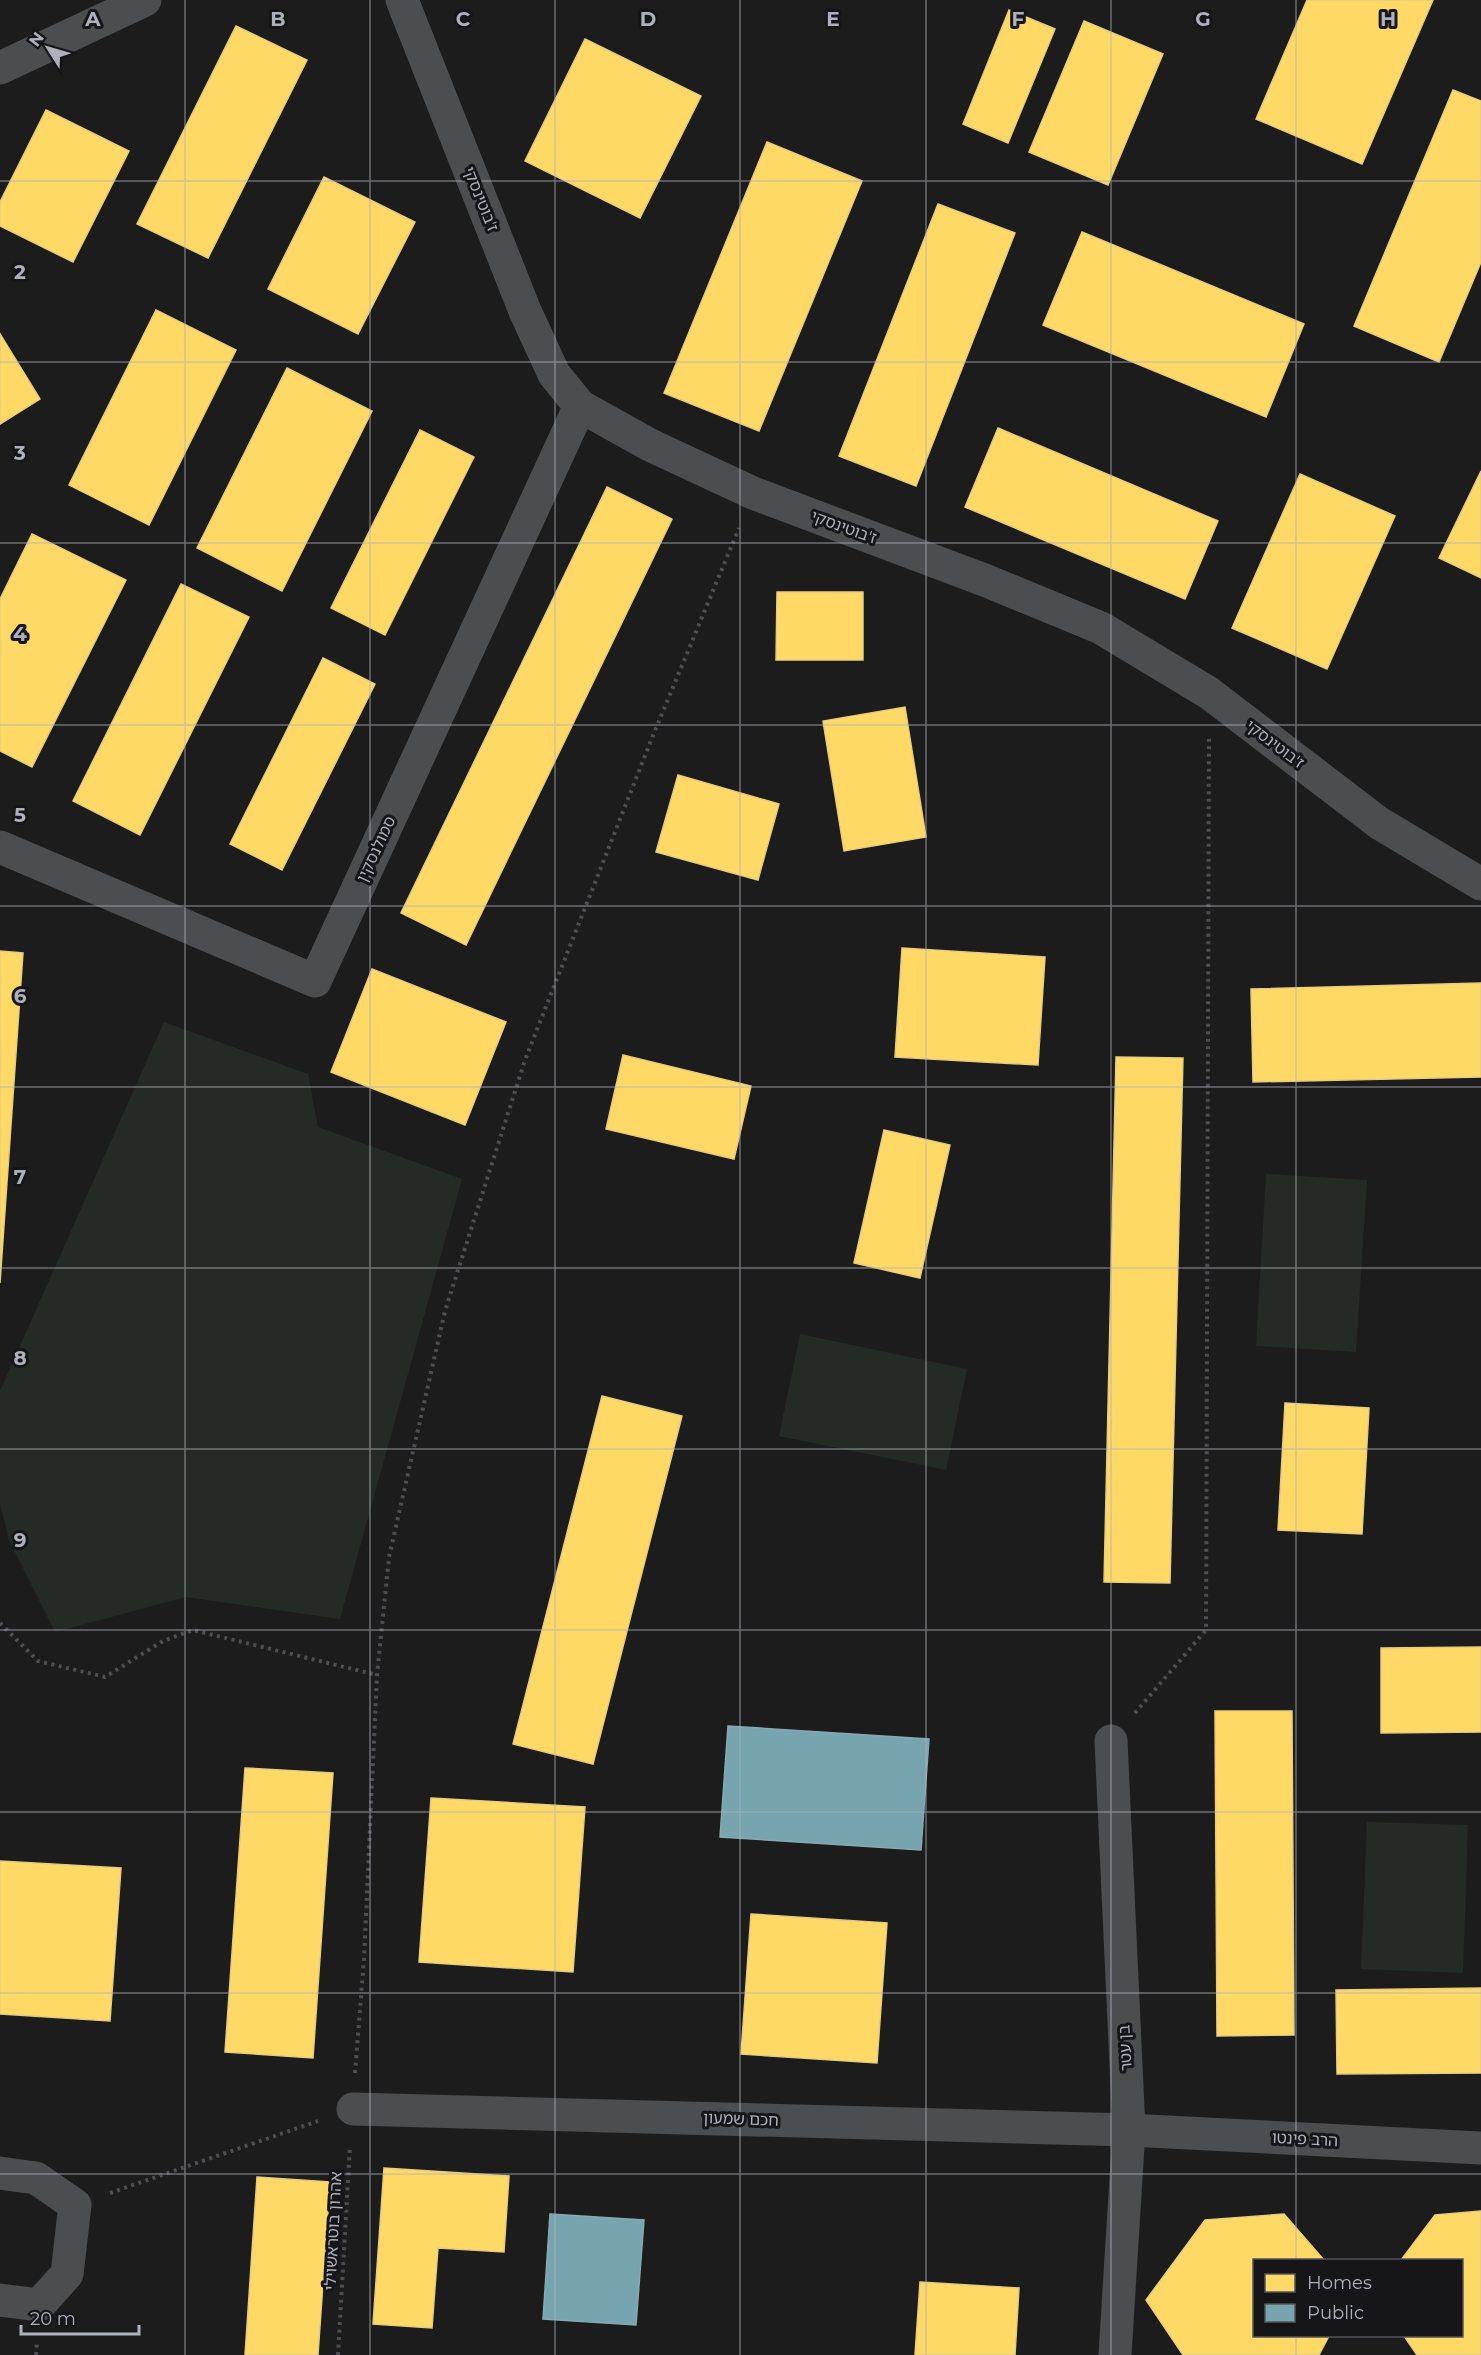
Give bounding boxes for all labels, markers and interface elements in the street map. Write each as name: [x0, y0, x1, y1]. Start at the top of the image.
text: A: [84, 7, 101, 31]
text: B: [270, 7, 286, 31]
text: C: [456, 7, 471, 31]
text: D: [640, 7, 656, 31]
text: E: [826, 7, 840, 31]
text: F: [1012, 7, 1025, 31]
text: G: [1195, 7, 1211, 31]
text: H: [1380, 7, 1396, 31]
north arrow: [18, 18, 78, 78]
text: N: [25, 28, 48, 50]
street label: ז'בוטינסקי: [459, 164, 503, 234]
text: 2: [14, 260, 26, 284]
text: 3: [13, 441, 26, 465]
street label: ז'בוטינסקי: [809, 506, 879, 548]
text: 4: [13, 622, 27, 646]
street label: ז'בוטינסקי: [1242, 716, 1308, 772]
text: 5: [14, 803, 26, 827]
street label: סמולנסקין: [353, 813, 399, 885]
text: 6: [14, 984, 27, 1008]
text: 7: [14, 1165, 26, 1189]
text: 8: [13, 1346, 27, 1370]
text: 9: [14, 1528, 26, 1552]
street label: בן עטר: [1114, 2024, 1136, 2072]
street label: חכם שמעון: [703, 2108, 779, 2130]
street label: הרב פינטו: [1271, 2128, 1339, 2150]
street label: אהרון בוטראשוילי: [320, 2171, 346, 2291]
legend: [1253, 2259, 1463, 2337]
text: Homes: [1307, 2272, 1372, 2294]
scale bar: [21, 2298, 140, 2336]
text: Public: [1307, 2302, 1364, 2324]
text: 20 m: [30, 2308, 76, 2330]

